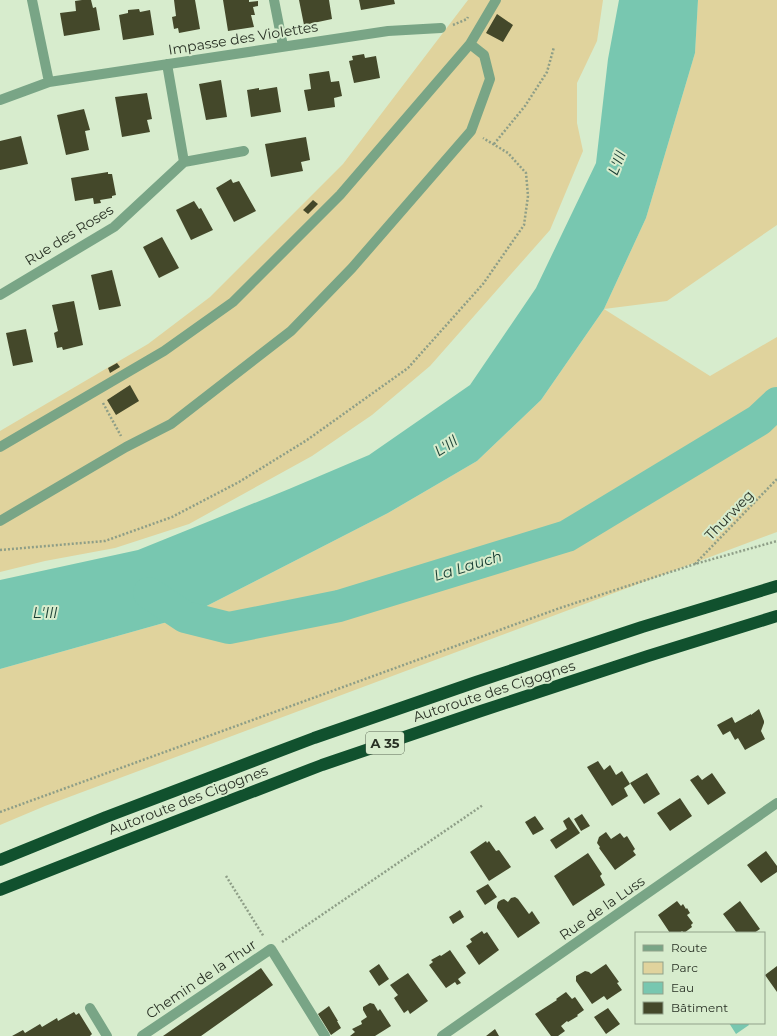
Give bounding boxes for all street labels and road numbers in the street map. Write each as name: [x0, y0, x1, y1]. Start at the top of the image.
street label: Impasse des Violettes: [167, 17, 319, 59]
street label: Rue des Roses: [21, 200, 117, 269]
street label: Thurweg: [701, 486, 757, 544]
street label: Autoroute des Cigognes: [411, 656, 578, 726]
road number: A 35: [366, 732, 404, 754]
street label: Autoroute des Cigognes: [106, 761, 271, 839]
street label: Rue de la Luss: [556, 872, 648, 944]
street label: Chemin de la Thur: [142, 935, 260, 1023]

